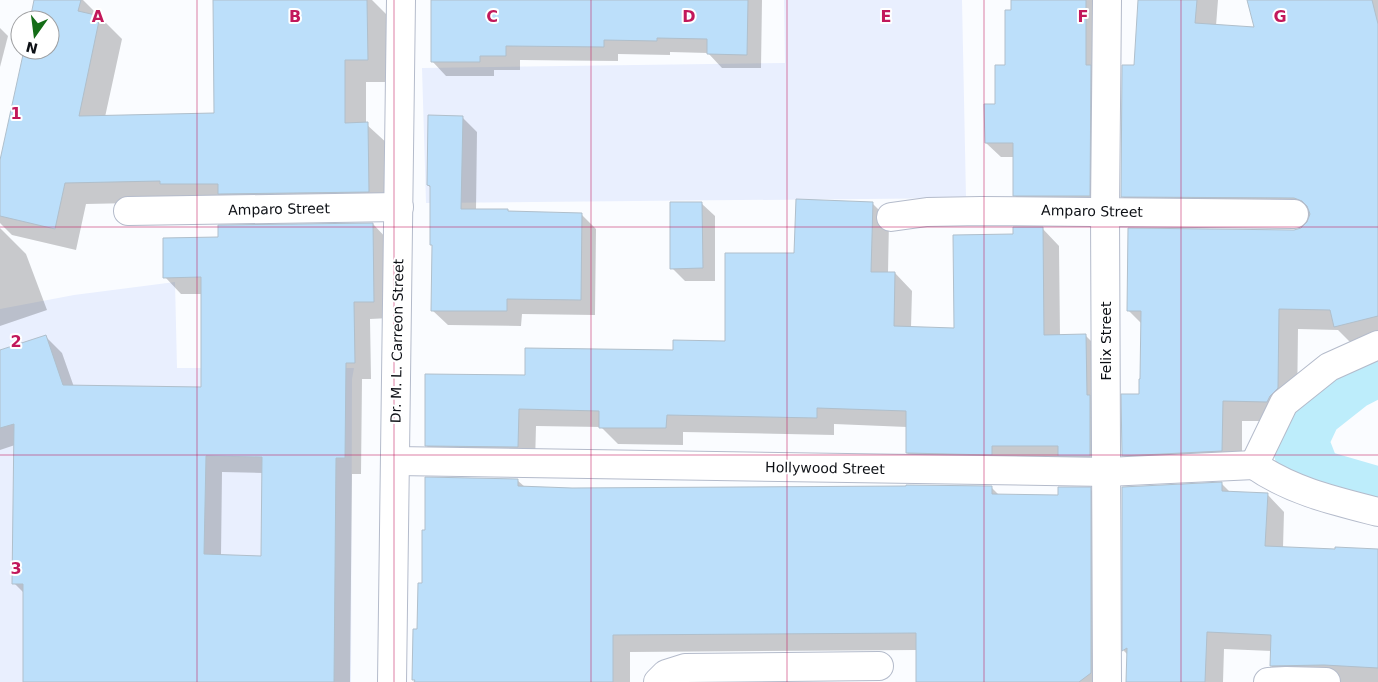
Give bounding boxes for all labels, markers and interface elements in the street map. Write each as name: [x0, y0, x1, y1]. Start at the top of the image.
text: A: [92, 7, 105, 26]
text: B: [289, 7, 301, 26]
text: C: [486, 7, 498, 26]
text: D: [682, 7, 696, 26]
text: E: [881, 7, 891, 26]
text: F: [1078, 7, 1088, 26]
text: G: [1273, 7, 1287, 26]
north arrow: [10, 10, 60, 60]
text: N: [24, 38, 39, 57]
text: 1: [10, 104, 22, 123]
street label: Amparo Street: [228, 200, 330, 218]
street label: Amparo Street: [1041, 202, 1143, 220]
street label: Dr. M. L. Carreon Street: [388, 258, 406, 423]
street label: Felix Street: [1098, 301, 1114, 380]
text: 2: [10, 332, 22, 351]
street label: Hollywood Street: [765, 459, 885, 477]
text: 3: [10, 559, 22, 578]

